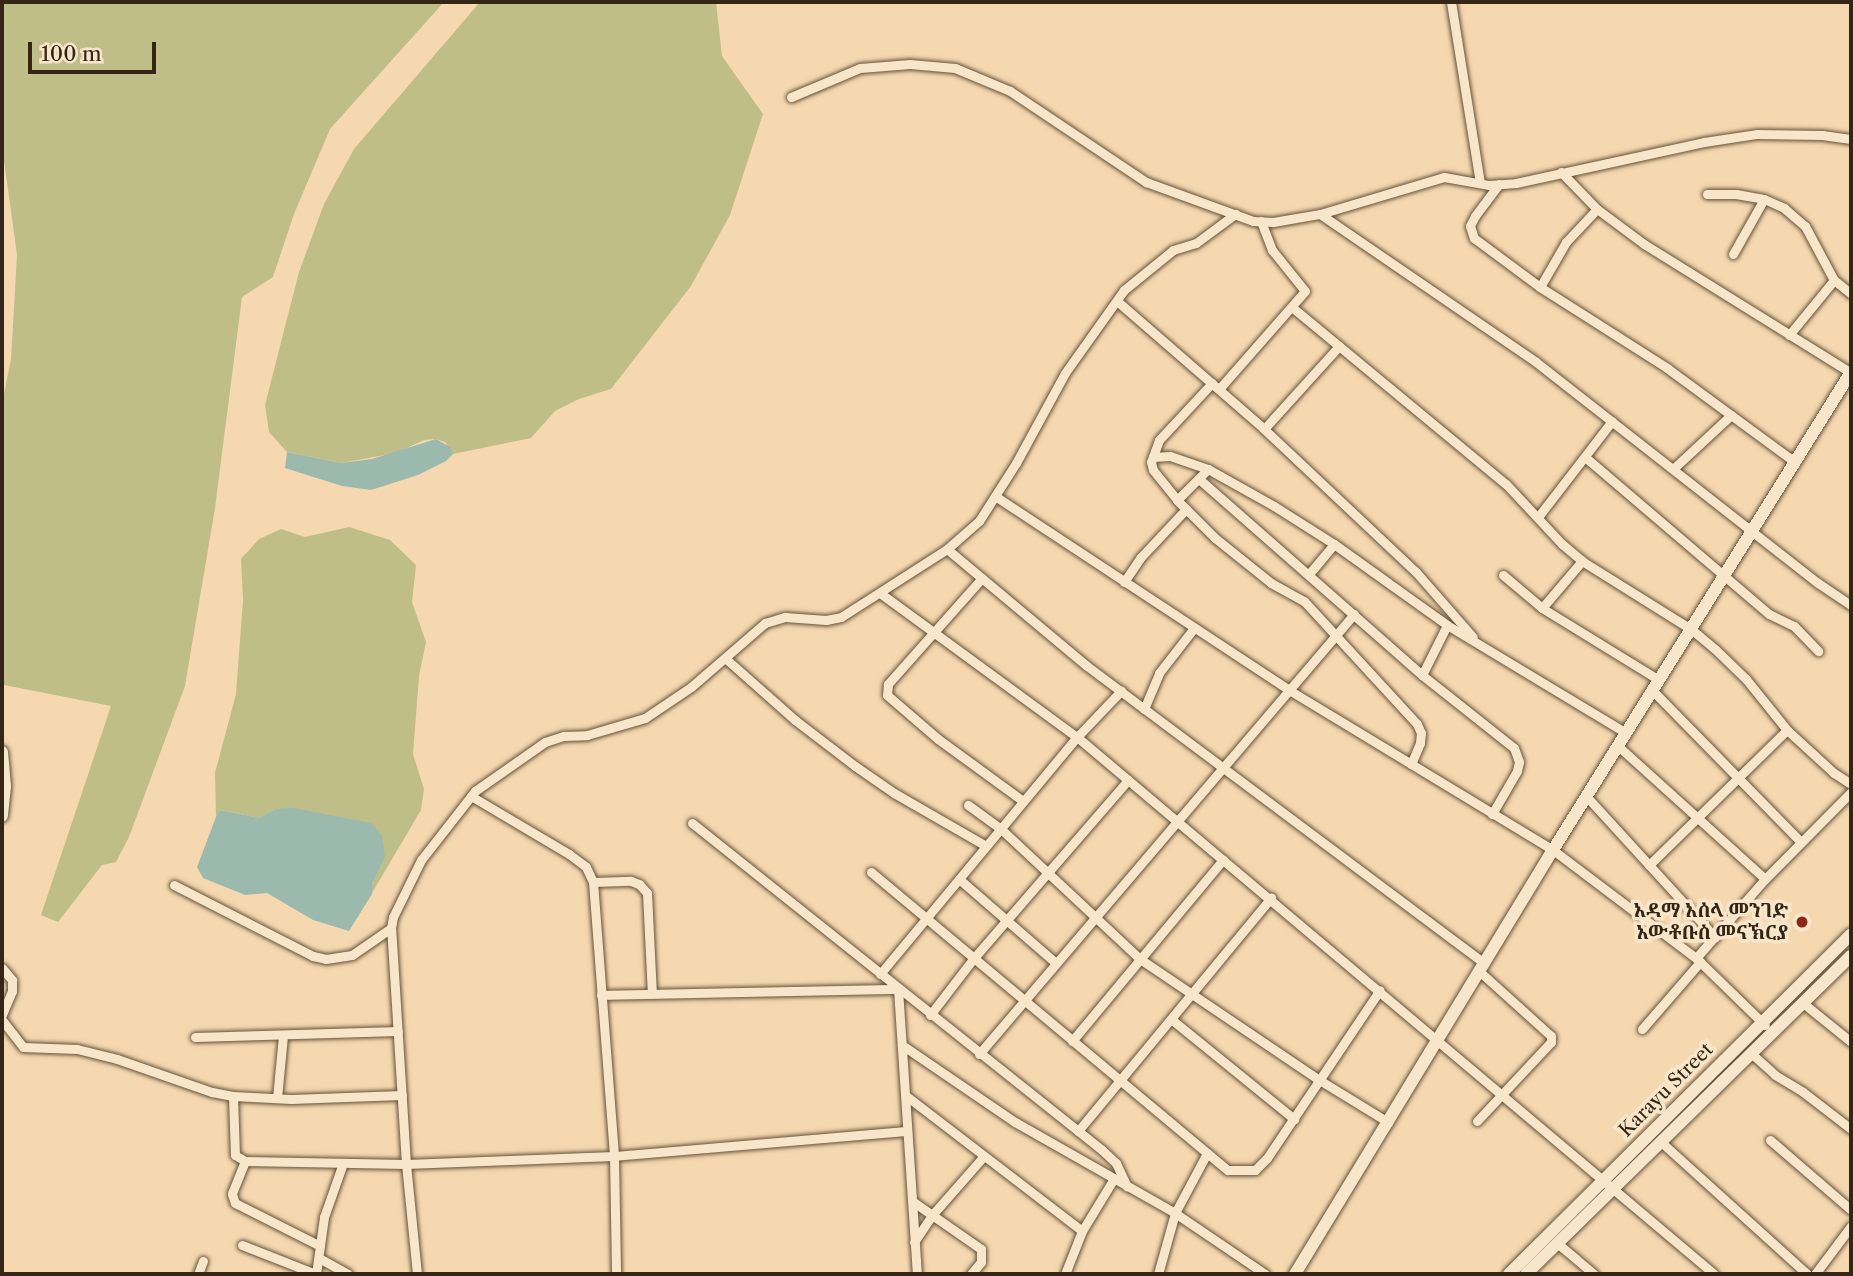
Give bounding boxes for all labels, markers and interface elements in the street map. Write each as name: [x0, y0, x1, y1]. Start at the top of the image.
scale bar: [32, 28, 159, 72]
text: 100 m: [41, 41, 102, 66]
place label: አዳማ አሰላ መንገድ አውቶቡስ መናኽርያ: [1634, 900, 1788, 944]
marker: አዳማ አሰላ መንገድ አውቶቡስ መናኽርያ: [1794, 914, 1810, 930]
street label: Karayu Street: [1614, 1038, 1718, 1142]

